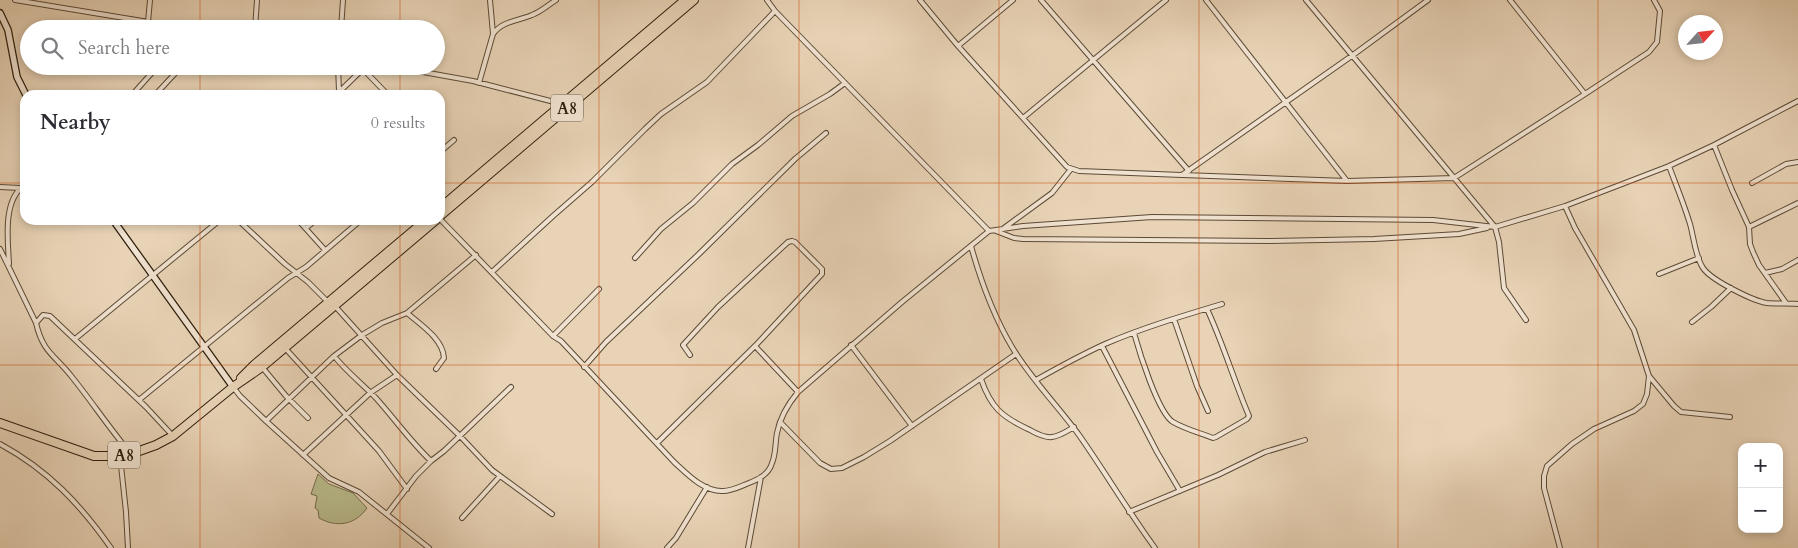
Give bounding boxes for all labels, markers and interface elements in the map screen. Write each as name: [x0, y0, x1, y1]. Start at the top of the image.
north arrow: [1678, 15, 1723, 60]
search box: [20, 20, 445, 75]
icon: search: [38, 34, 66, 62]
text: Search here: [78, 35, 170, 61]
road number: A8: [551, 95, 583, 122]
text: Nearby: [40, 108, 111, 137]
text: 0 results: [371, 112, 425, 134]
road number: A8: [108, 442, 140, 468]
map controls: [1738, 443, 1783, 533]
button: +: [1738, 443, 1783, 488]
button: −: [1738, 488, 1783, 533]

